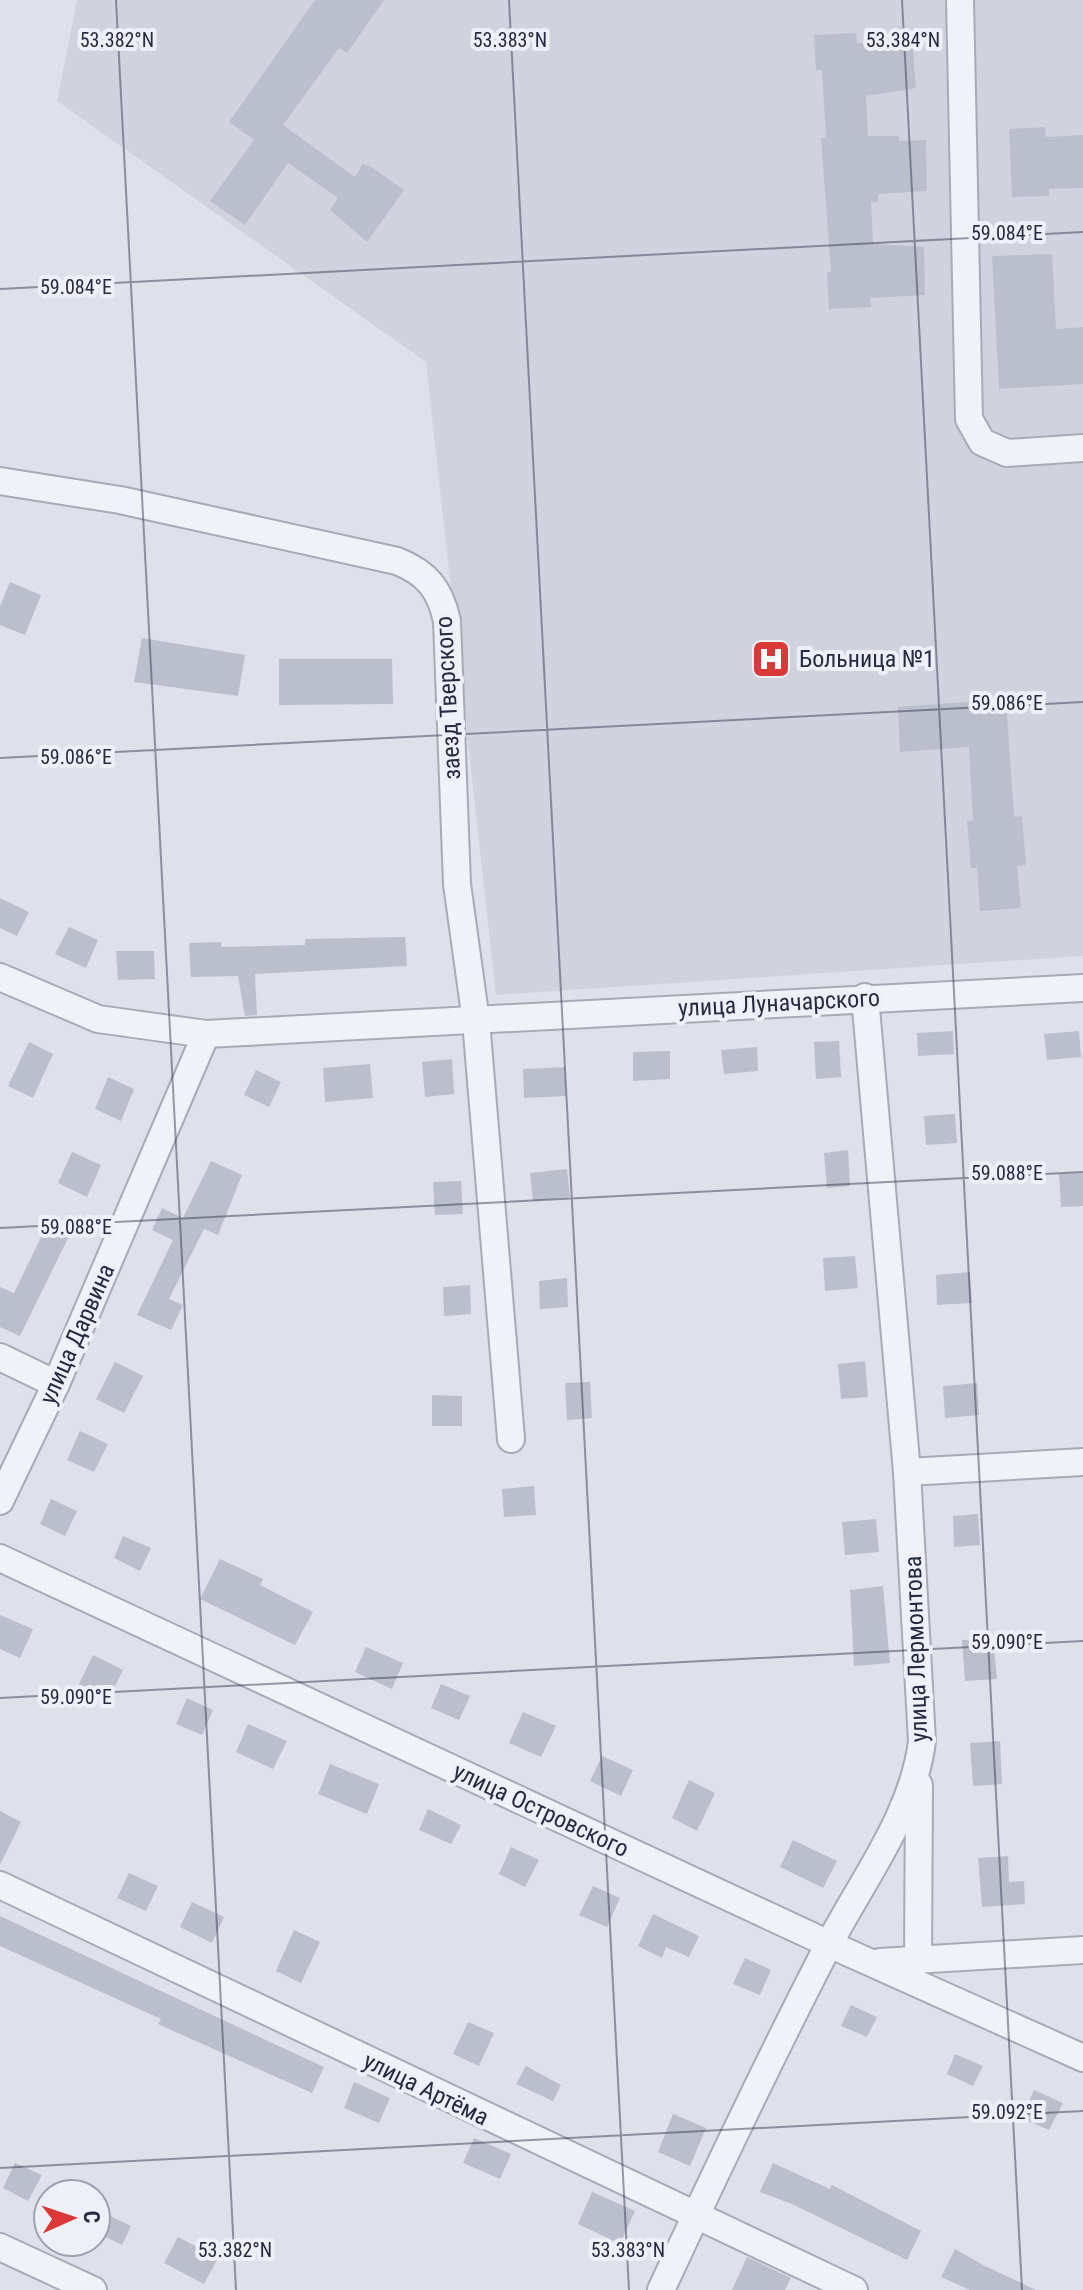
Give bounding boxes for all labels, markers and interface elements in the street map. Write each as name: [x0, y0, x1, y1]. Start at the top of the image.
text: 53.382°N: [80, 28, 154, 52]
text: 53.383°N: [473, 28, 547, 52]
text: 53.384°N: [866, 28, 940, 52]
text: 59.084°E: [971, 221, 1043, 245]
text: 59.084°E: [40, 275, 112, 299]
street label: заезд Тверского: [430, 615, 466, 781]
hospital icon: Больница №1: [750, 638, 792, 680]
place label: Больница №1: [799, 645, 935, 673]
text: 59.086°E: [971, 691, 1043, 715]
text: 59.086°E: [40, 745, 112, 769]
street label: улица Луначарского: [677, 984, 881, 1022]
text: 59.088°E: [971, 1161, 1043, 1185]
text: 59.088°E: [40, 1215, 112, 1239]
street label: улица Дарвина: [34, 1259, 120, 1409]
street label: улица Лермонтова: [899, 1555, 933, 1743]
text: 59.090°E: [971, 1630, 1043, 1654]
text: 59.090°E: [40, 1685, 112, 1709]
street label: улица Островского: [449, 1757, 633, 1863]
street label: улица Артёма: [359, 2047, 493, 2131]
text: 59.092°E: [971, 2100, 1043, 2124]
north arrow: [32, 2178, 112, 2258]
text: С: [79, 2210, 104, 2224]
text: 53.382°N: [198, 2238, 272, 2262]
text: 53.383°N: [591, 2238, 665, 2262]

